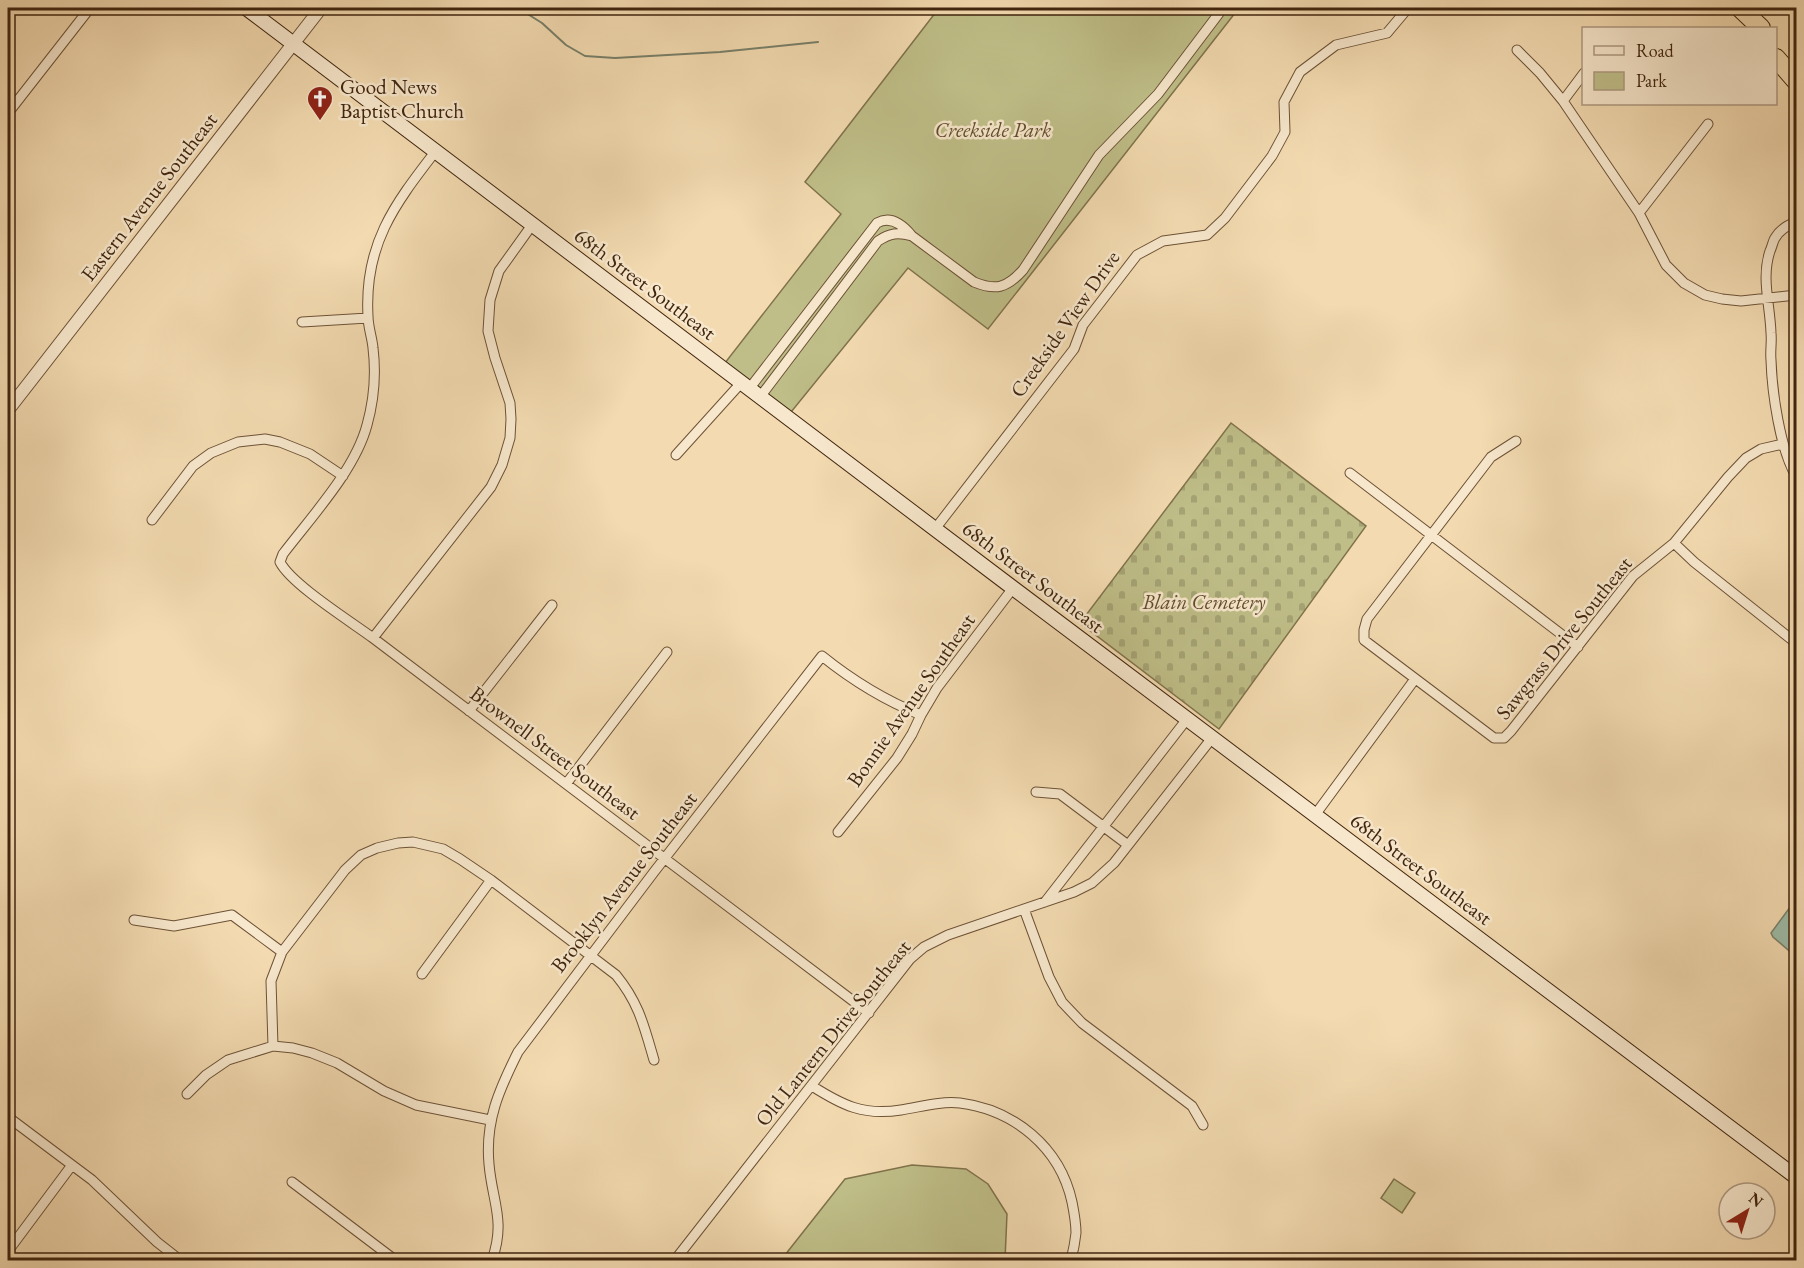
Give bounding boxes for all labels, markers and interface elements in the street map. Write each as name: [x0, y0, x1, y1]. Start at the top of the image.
legend: [1582, 27, 1777, 105]
text: Road: [1636, 39, 1675, 62]
text: Park: [1636, 69, 1667, 92]
place label: Good News Baptist Church: [340, 73, 464, 124]
church icon: Good News Baptist Church: [305, 84, 335, 122]
street label: Eastern Avenue Southeast: [74, 107, 223, 286]
park label: Creekside Park: [935, 116, 1052, 143]
street label: 68th Street Southeast: [569, 221, 722, 346]
street label: Creekside View Drive: [1004, 245, 1125, 402]
street label: 68th Street Southeast: [957, 514, 1110, 639]
street label: Sawgrass Drive Southeast: [1490, 550, 1638, 725]
park label: Blain Cemetery: [1142, 588, 1266, 615]
street label: Bonnie Avenue Southeast: [841, 607, 981, 792]
street label: Brownell Street Southeast: [465, 680, 646, 826]
street label: Brooklyn Avenue Southeast: [545, 785, 703, 978]
street label: 68th Street Southeast: [1345, 806, 1498, 931]
street label: Old Lantern Drive Southeast: [749, 934, 916, 1131]
north arrow: [1717, 1181, 1777, 1241]
text: N: [1744, 1187, 1768, 1212]

